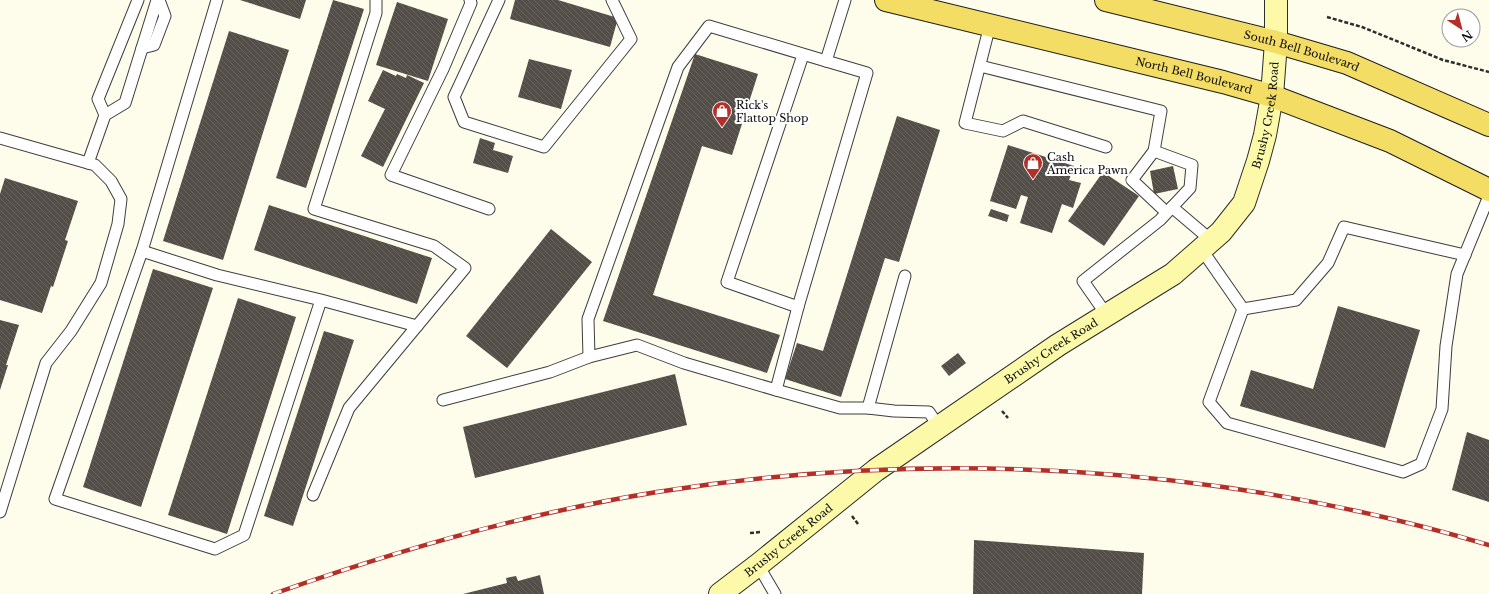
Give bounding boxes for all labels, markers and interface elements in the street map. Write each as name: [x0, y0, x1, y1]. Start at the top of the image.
north arrow: [1441, 8, 1481, 48]
street label: South Bell Boulevard: [1242, 27, 1362, 75]
text: N: [1458, 27, 1475, 45]
street label: North Bell Boulevard: [1134, 54, 1255, 97]
street label: Brushy Creek Road: [1249, 60, 1282, 171]
place label: Rick's Flattop Shop: [736, 98, 809, 125]
shop icon: Rick's Flattop Shop: [711, 100, 733, 128]
place label: Cash America Pawn: [1046, 150, 1128, 177]
shop icon: Cash America Pawn: [1022, 152, 1044, 180]
street label: Brushy Creek Road: [1002, 315, 1101, 387]
street label: Brushy Creek Road: [742, 500, 836, 580]

